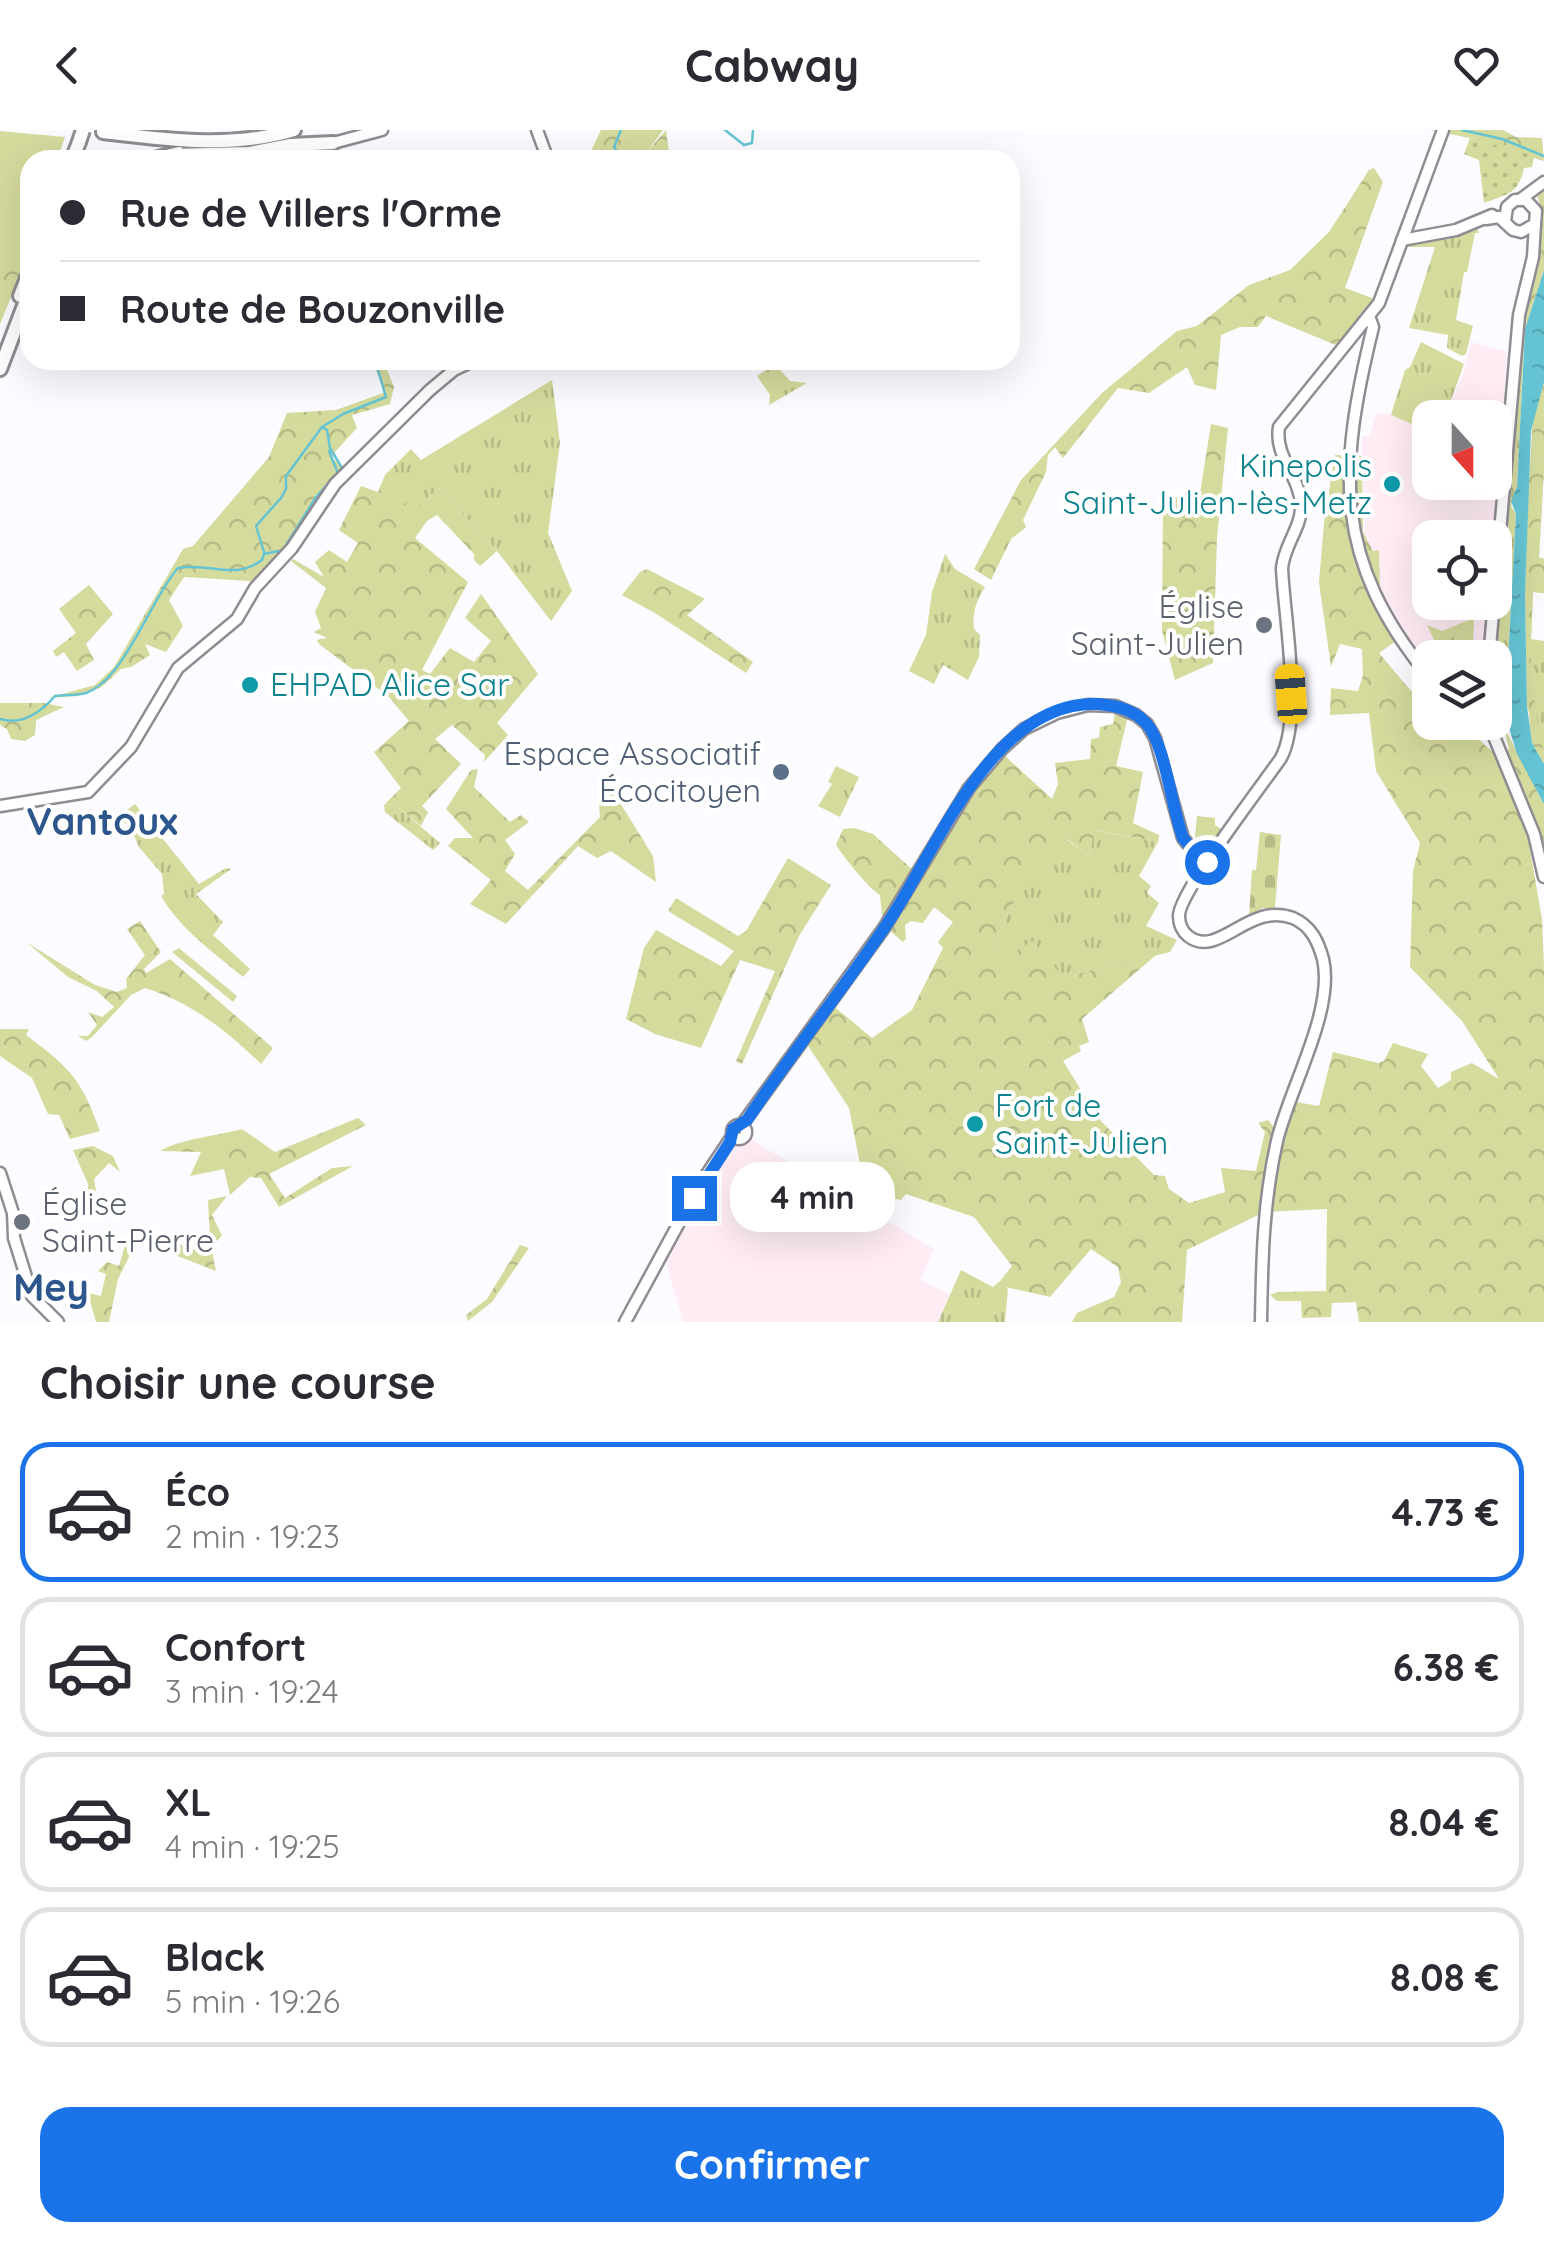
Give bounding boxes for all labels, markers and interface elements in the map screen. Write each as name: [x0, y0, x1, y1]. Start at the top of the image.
text: Cabway: [685, 37, 859, 93]
icon: back: [40, 38, 95, 93]
icon: heart: [1449, 38, 1504, 93]
text: Rue de Villers l'Orme: [120, 189, 502, 237]
text: Route de Bouzonville: [120, 285, 505, 333]
north arrow: [1412, 400, 1512, 500]
map controls: [1412, 400, 1512, 740]
place label: Kinepolis Saint-Julien-lès-Metz: [1063, 445, 1372, 522]
marker: Kinepolis Saint-Julien-lès-Metz: [1381, 473, 1403, 495]
button: locate: [1412, 520, 1512, 620]
place label: Église Saint-Julien: [1071, 586, 1244, 663]
marker: Église Saint-Julien: [1253, 614, 1275, 636]
button: layers: [1412, 640, 1512, 740]
car: [1274, 663, 1308, 725]
place label: EHPAD Alice Sar: [270, 664, 509, 704]
marker: EHPAD Alice Sar: [239, 674, 261, 696]
place label: Espace Associatif Écocitoyen: [504, 733, 761, 810]
marker: Espace Associatif Écocitoyen: [770, 761, 792, 783]
district label: Vantoux: [26, 797, 178, 845]
route start: [1185, 840, 1230, 885]
place label: Fort de Saint-Julien: [995, 1085, 1168, 1162]
marker: Fort de Saint-Julien: [964, 1113, 986, 1135]
callout: 4 min: [729, 1163, 894, 1233]
route end: [672, 1176, 717, 1221]
text: 4 min: [771, 1177, 854, 1217]
place label: Église Saint-Pierre: [42, 1183, 214, 1260]
marker: Église Saint-Pierre: [11, 1211, 33, 1233]
district label: Mey: [13, 1263, 89, 1311]
text: Choisir une course: [40, 1354, 436, 1410]
icon: car: [45, 1467, 135, 1557]
text: Éco: [165, 1468, 230, 1516]
text: 4.73 €: [1391, 1488, 1499, 1536]
text: 2 min · 19:23: [165, 1516, 340, 1556]
icon: car: [45, 1622, 135, 1712]
text: Confort: [165, 1623, 306, 1671]
text: 6.38 €: [1393, 1643, 1499, 1691]
text: 3 min · 19:24: [165, 1671, 339, 1711]
icon: car: [45, 1777, 135, 1867]
text: XL: [165, 1778, 211, 1826]
text: 8.04 €: [1389, 1798, 1499, 1846]
text: 4 min · 19:25: [165, 1826, 340, 1866]
icon: car: [45, 1932, 135, 2022]
text: Black: [165, 1933, 265, 1981]
text: 8.08 €: [1390, 1953, 1499, 2001]
text: 5 min · 19:26: [165, 1981, 340, 2021]
button: Confirmer: [40, 2107, 1504, 2222]

